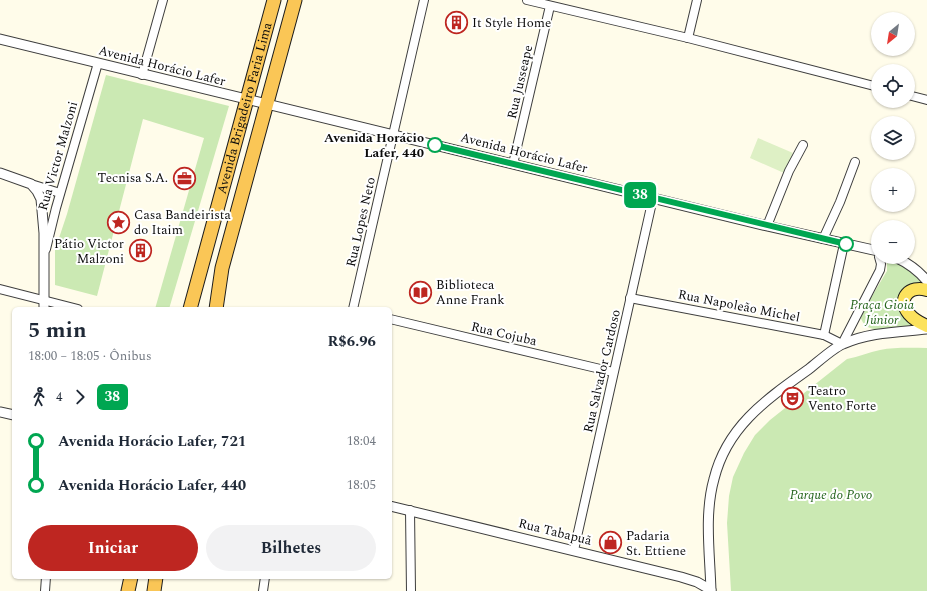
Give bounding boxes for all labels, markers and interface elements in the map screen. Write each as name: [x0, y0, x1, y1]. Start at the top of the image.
building icon: It Style Home: [444, 10, 470, 36]
north arrow: [871, 12, 915, 56]
map controls: [871, 12, 915, 264]
place label: It Style Home: [472, 13, 551, 33]
street label: Avenida Brigadeiro Faria Lima: [212, 20, 278, 196]
street label: Avenida Horácio Lafer: [96, 41, 228, 91]
street label: Rua Jusseape: [502, 43, 538, 121]
button: locate: [871, 64, 915, 108]
street label: Rua Victor Malzoni: [33, 99, 83, 213]
button: layers: [871, 116, 915, 160]
place label: Avenida Horácio Lafer, 440: [324, 128, 424, 163]
street label: Avenida Horácio Lafer: [458, 128, 590, 178]
marker: Avenida Horácio Lafer, 440: [427, 137, 443, 153]
office icon: Tecnisa S.A.: [171, 165, 197, 191]
place label: Tecnisa S.A.: [98, 168, 168, 188]
button: +: [871, 168, 915, 212]
street label: Rua Lopes Neto: [341, 175, 381, 269]
line badge: 38: [622, 182, 658, 208]
text: 38: [632, 184, 648, 205]
place label: Casa Bandeirista do Itaim: [134, 205, 231, 240]
place icon: Casa Bandeirista do Itaim: [105, 209, 131, 235]
button: −: [871, 220, 915, 264]
place label: Pátio Victor Malzoni: [54, 234, 124, 269]
unlabelled marker: [838, 236, 854, 252]
building icon: Pátio Victor Malzoni: [127, 238, 153, 264]
place label: Biblioteca Anne Frank: [436, 275, 504, 310]
library icon: Biblioteca Anne Frank: [407, 279, 433, 305]
street label: Rua Napoleão Michel: [676, 284, 802, 328]
park label: Praça Gioia Júnior: [850, 295, 914, 330]
street label: Rua Salvador Cardoso: [578, 307, 626, 435]
text: 5 min: [28, 314, 87, 347]
street label: Rua Cojuba: [469, 317, 540, 351]
text: R$6.96: [327, 330, 376, 353]
text: 18:00 – 18:05 · Ônibus: [28, 346, 152, 366]
place label: Teatro Vento Forte: [808, 381, 876, 416]
theatre icon: Teatro Vento Forte: [780, 385, 806, 411]
icon: walk: [28, 386, 50, 408]
icon: forward: [69, 386, 91, 408]
text: 38: [105, 386, 120, 407]
text: 4: [56, 387, 63, 407]
text: Avenida Horácio Lafer, 721: [58, 430, 246, 453]
text: 18:04: [347, 431, 376, 451]
text: Avenida Horácio Lafer, 440: [58, 474, 246, 497]
text: 18:05: [347, 475, 376, 495]
park label: Parque do Povo: [790, 485, 872, 505]
street label: Rua Tabapuã: [516, 513, 594, 551]
button: Iniciar: [28, 525, 198, 571]
button: Bilhetes: [206, 525, 376, 571]
place label: Padaria St. Ettiene: [626, 526, 686, 561]
shop icon: Padaria St. Ettiene: [598, 530, 624, 556]

